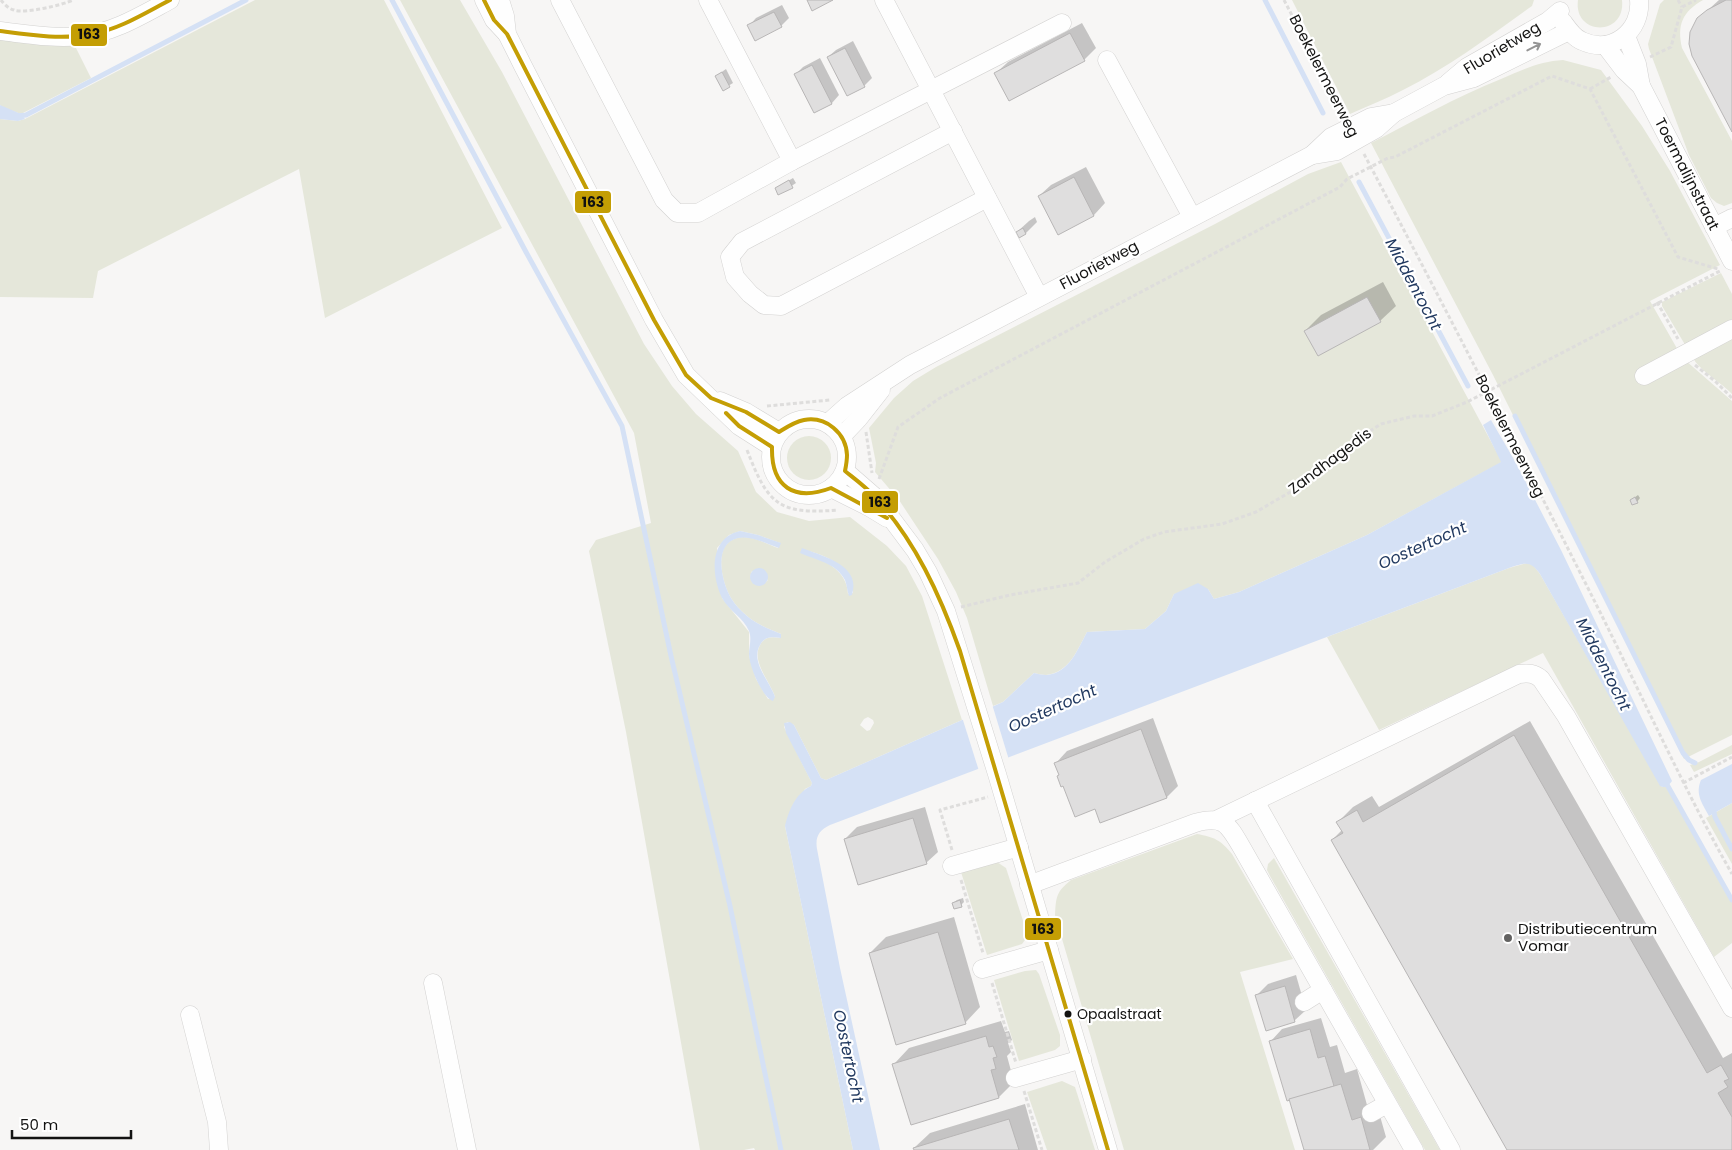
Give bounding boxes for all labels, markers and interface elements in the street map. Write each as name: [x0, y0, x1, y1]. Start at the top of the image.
street label: Boekelermeerweg: [1284, 11, 1364, 141]
street label: Fluorietweg: [1459, 16, 1544, 79]
line badge: 163: [70, 23, 108, 47]
text: 163: [78, 24, 100, 44]
one-way arrow: [1527, 42, 1542, 52]
street label: Toermalijnstraat: [1650, 114, 1725, 234]
line badge: 163: [574, 190, 612, 214]
text: 163: [582, 192, 604, 212]
water label: Middentocht: [1380, 234, 1448, 335]
street label: Fluorietweg: [1056, 235, 1142, 294]
street label: Boekelermeerweg: [1470, 371, 1550, 501]
street label: Zandhagedis: [1284, 422, 1376, 499]
line badge: 163: [861, 490, 899, 514]
text: 163: [869, 492, 891, 512]
water label: Oostertocht: [1374, 515, 1471, 575]
water label: Middentocht: [1570, 614, 1637, 716]
water label: Oostertocht: [1004, 678, 1101, 738]
line badge: 163: [1024, 917, 1062, 941]
place label: Distributiecentrum Vomar: [1518, 918, 1657, 956]
text: 163: [1032, 919, 1054, 939]
marker: Distributiecentrum Vomar: [1502, 932, 1514, 944]
place label: Opaalstraat: [1077, 1004, 1162, 1024]
water label: Oostertocht: [827, 1007, 870, 1106]
marker: Opaalstraat: [1063, 1009, 1073, 1019]
scale bar: [12, 1108, 131, 1140]
text: 50 m: [20, 1114, 58, 1135]

